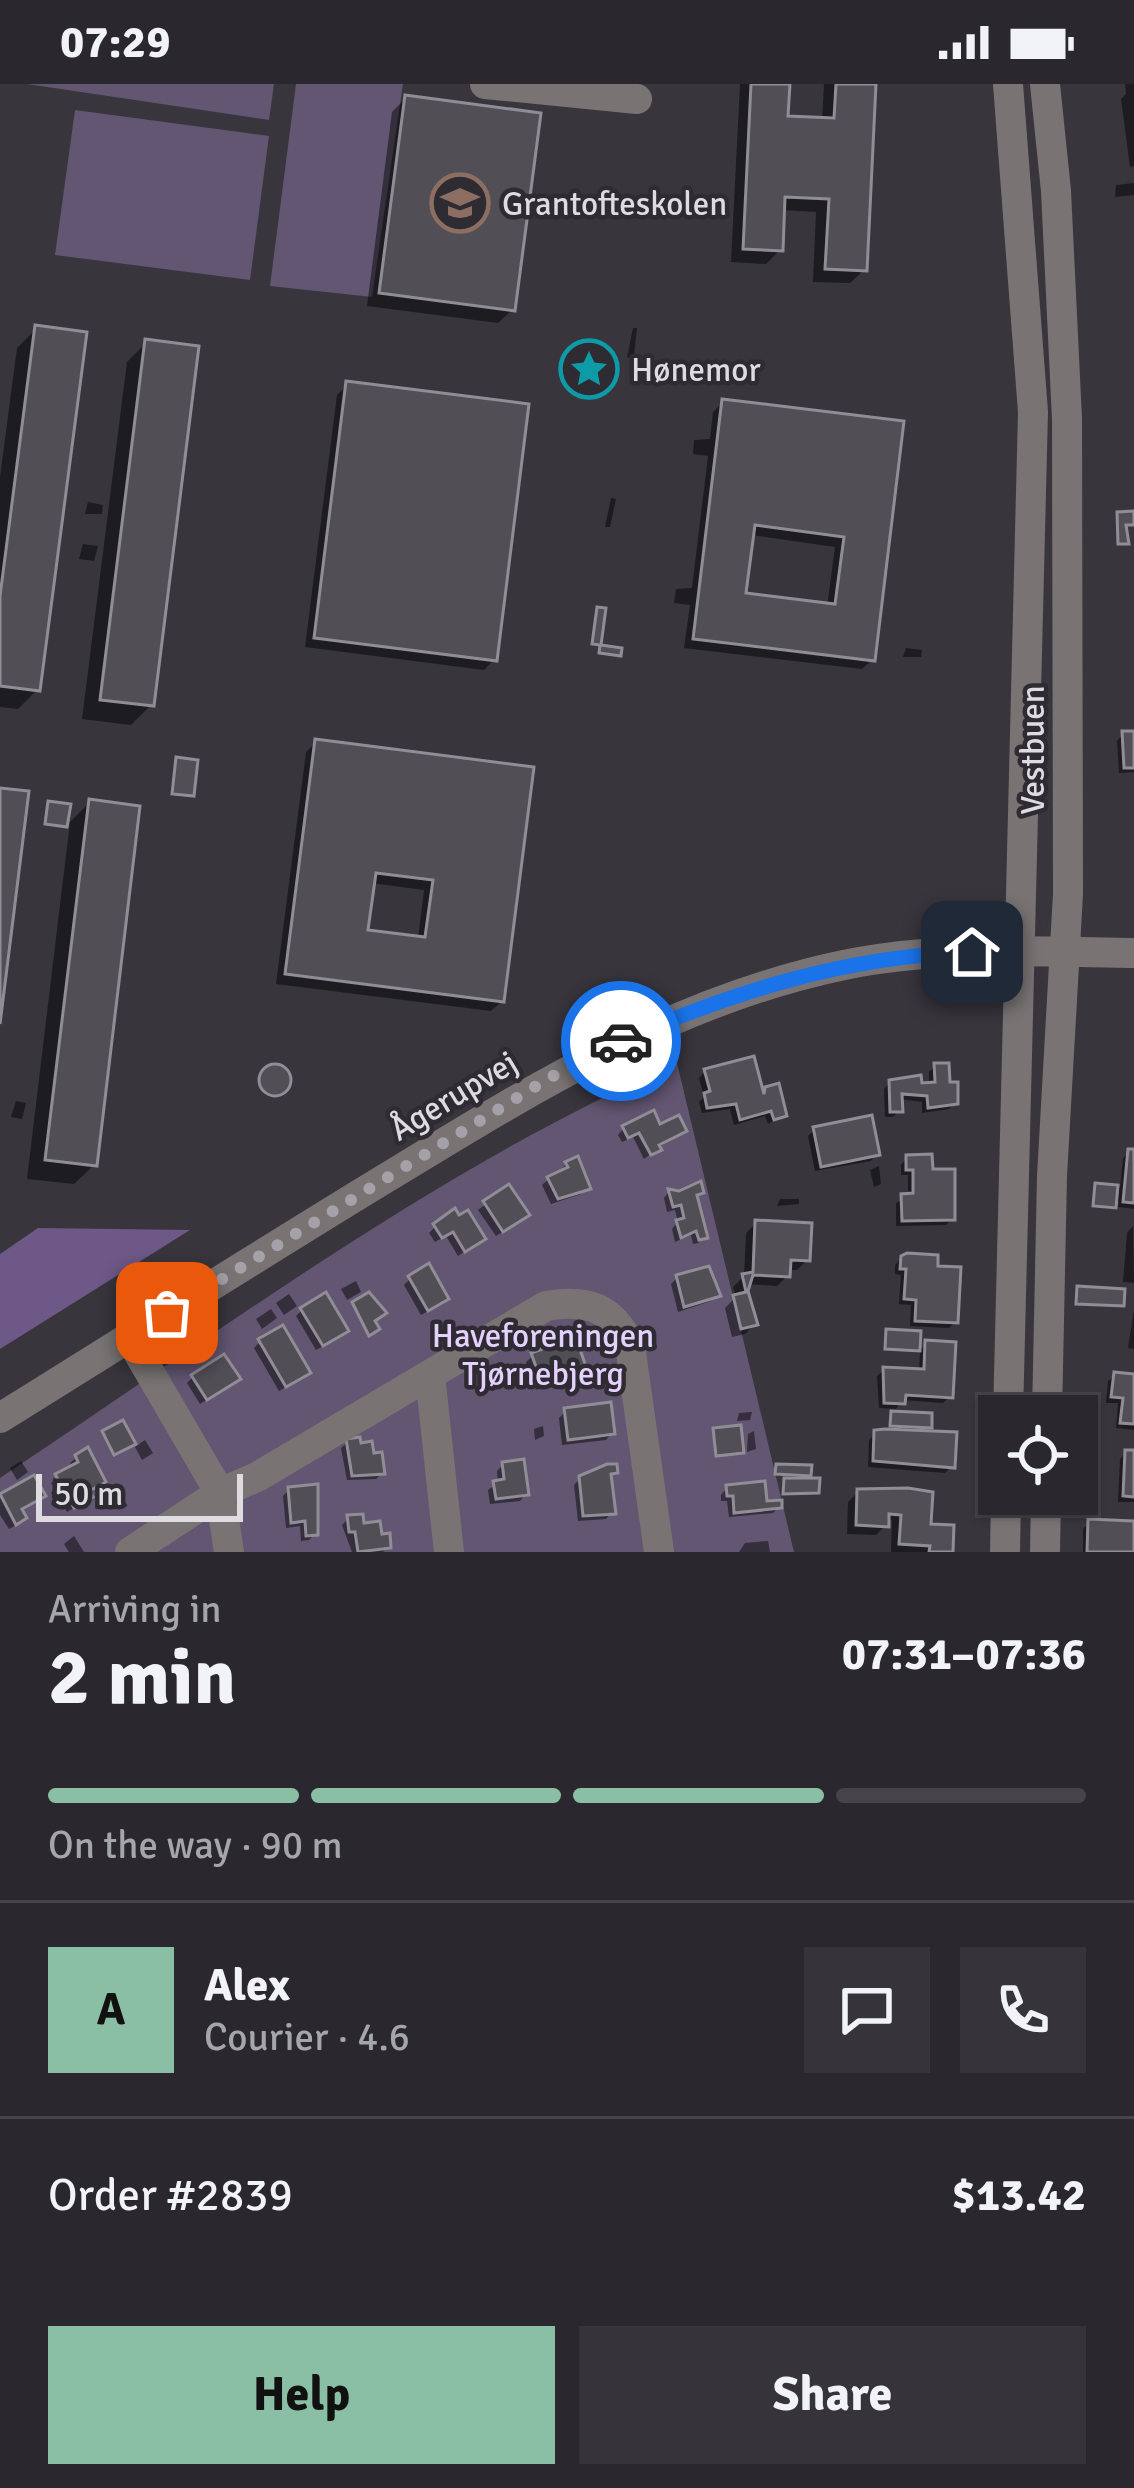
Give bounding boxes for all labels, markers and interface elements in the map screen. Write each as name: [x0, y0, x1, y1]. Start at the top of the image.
text: 07:29: [60, 15, 170, 70]
school or university icon: Grantofteskolen: [429, 172, 491, 234]
place label: Grantofteskolen: [502, 184, 727, 225]
place icon: Hønemor: [558, 338, 620, 400]
place label: Hønemor: [631, 350, 761, 391]
street label: Vestbuen: [1013, 685, 1054, 815]
pin: [921, 901, 1023, 1003]
icon: home: [939, 919, 1005, 985]
courier: [561, 981, 681, 1101]
icon: car: [588, 1008, 654, 1074]
street label: Ågerupvej: [382, 1042, 525, 1150]
pin: [116, 1262, 218, 1364]
icon: bag: [134, 1280, 200, 1346]
park label: Haveforeningen Tjørnebjerg: [432, 1316, 654, 1395]
map controls: [978, 1395, 1098, 1515]
button: locate: [978, 1395, 1098, 1515]
scale bar: [36, 1468, 243, 1521]
text: 50 m: [54, 1474, 123, 1515]
text: Arriving in: [48, 1585, 222, 1633]
text: 07:31–07:36: [842, 1627, 1086, 1682]
text: 2 min: [48, 1630, 236, 1726]
text: On the way · 90 m: [48, 1821, 343, 1869]
button: chat: [804, 1947, 930, 2073]
button: phone: [960, 1947, 1086, 2073]
text: Alex: [204, 1958, 290, 2013]
text: A: [97, 1982, 125, 2037]
text: Courier · 4.6: [204, 2013, 410, 2061]
text: Order #2839: [48, 2168, 293, 2223]
text: $13.42: [952, 2168, 1086, 2223]
button: Help: [48, 2326, 555, 2464]
button: Share: [579, 2326, 1086, 2464]

